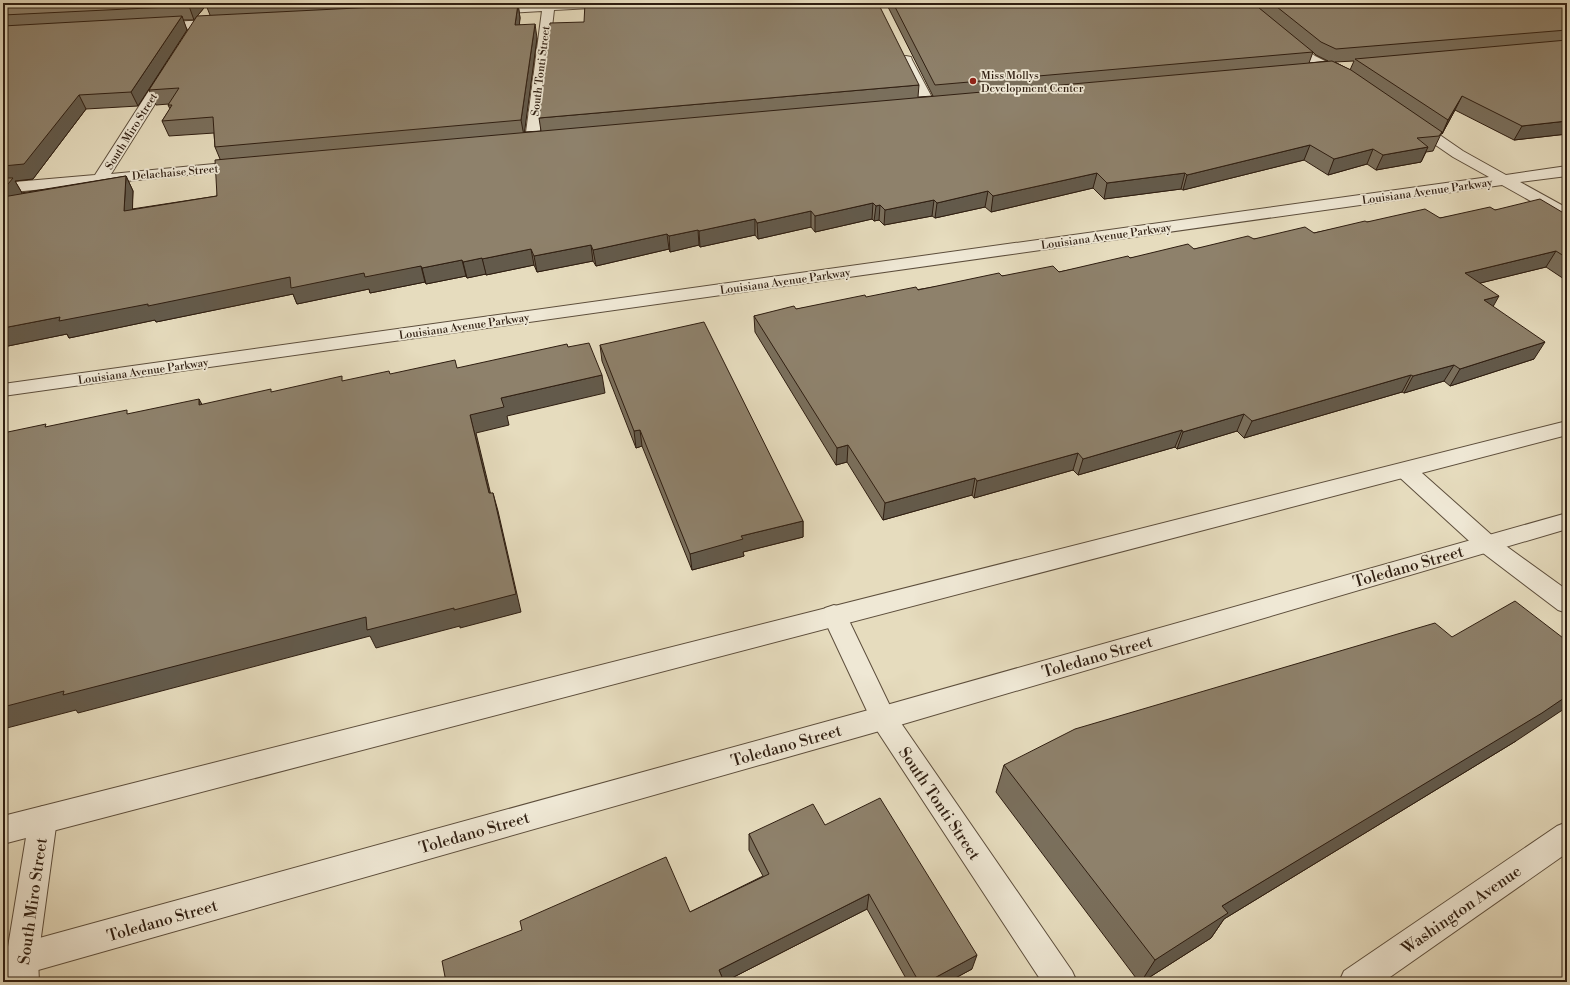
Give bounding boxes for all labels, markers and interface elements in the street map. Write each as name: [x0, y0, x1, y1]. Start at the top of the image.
street label: South Tonti Street: [529, 25, 553, 117]
place label: Miss Mollys Development Center: [981, 69, 1084, 96]
marker: Miss Mollys Development Center: [968, 76, 978, 86]
street label: South Miro Street: [103, 90, 161, 173]
street label: Delachaise Street: [131, 162, 219, 184]
street label: Louisiana Avenue Parkway: [1361, 176, 1494, 208]
street label: Louisiana Avenue Parkway: [1040, 221, 1173, 253]
street label: Louisiana Avenue Parkway: [719, 266, 852, 298]
street label: Louisiana Avenue Parkway: [398, 311, 531, 343]
street label: Louisiana Avenue Parkway: [77, 356, 210, 388]
street label: Toledano Street: [1351, 542, 1466, 592]
street label: Toledano Street: [1040, 632, 1155, 682]
street label: Toledano Street: [729, 721, 844, 771]
street label: South Tonti Street: [894, 743, 985, 864]
street label: Toledano Street: [417, 808, 532, 858]
street label: South Miro Street: [14, 836, 52, 966]
street label: Washington Avenue: [1397, 861, 1525, 959]
street label: Toledano Street: [105, 896, 220, 946]

